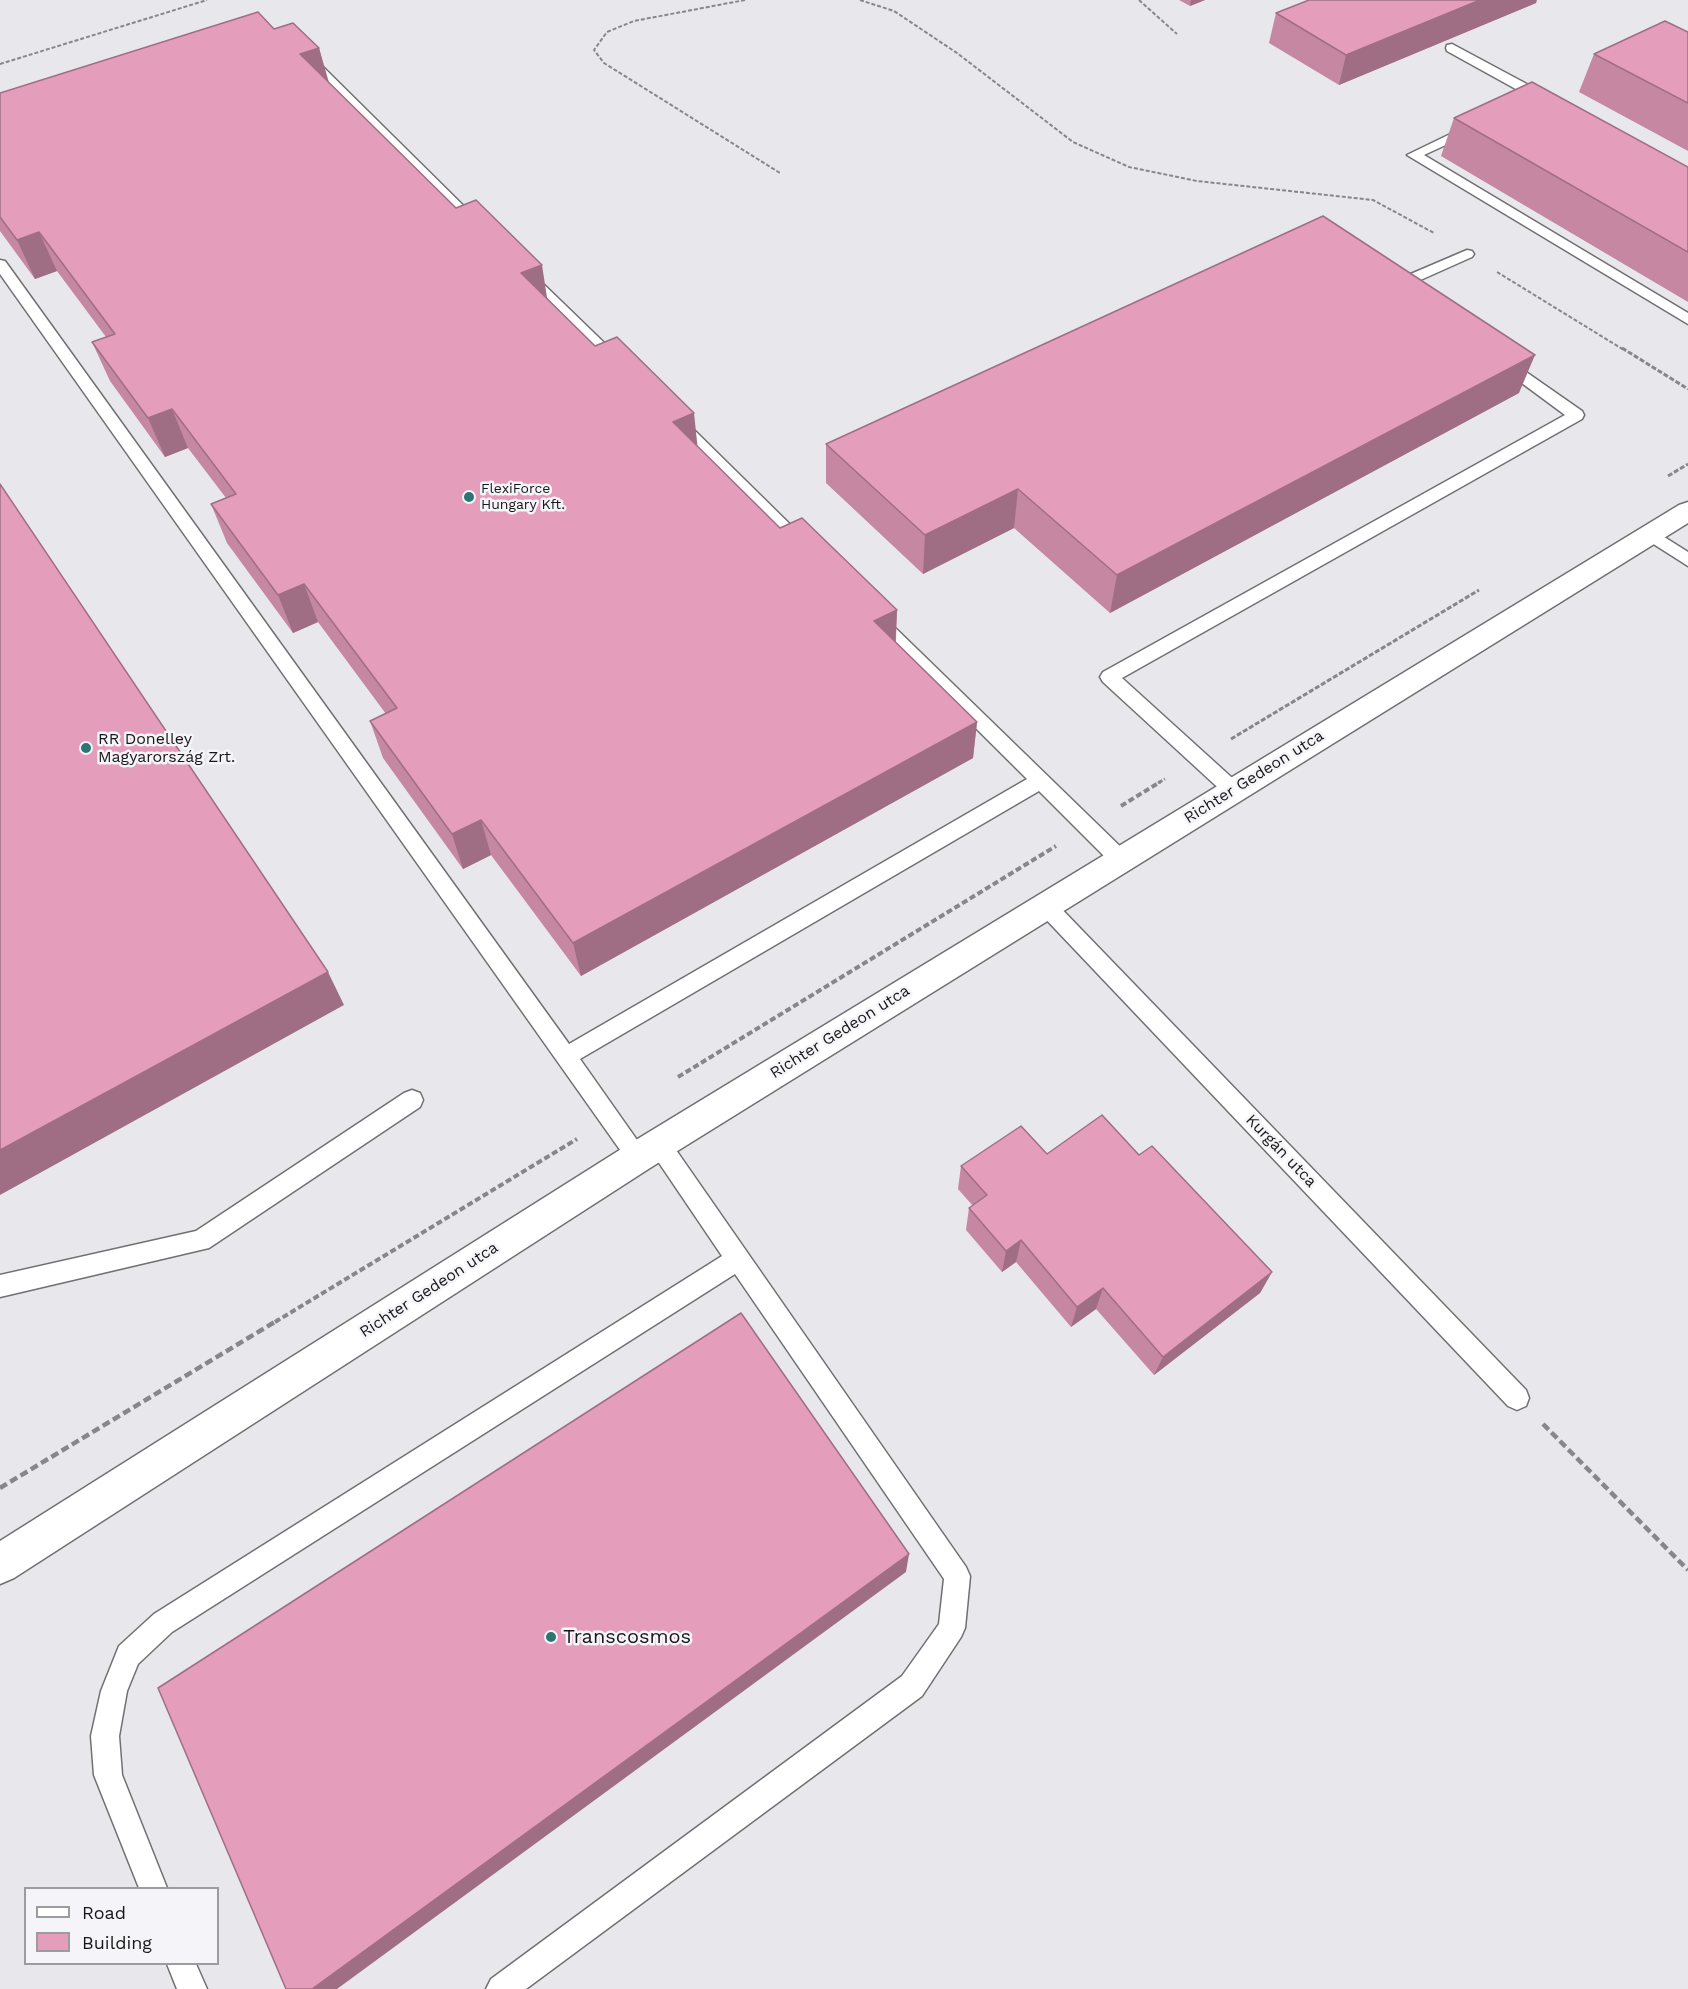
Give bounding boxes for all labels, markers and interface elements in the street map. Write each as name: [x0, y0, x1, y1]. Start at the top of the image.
place label: FlexiForce Hungary Kft.: [481, 481, 565, 514]
marker: FlexiForce Hungary Kft.: [462, 490, 476, 504]
street label: Richter Gedeon utca: [1181, 726, 1327, 828]
place label: RR Donelley Magyarország Zrt.: [98, 729, 235, 767]
marker: RR Donelley Magyarország Zrt.: [79, 741, 93, 755]
street label: Richter Gedeon utca: [767, 981, 913, 1083]
street label: Kurgán utca: [1242, 1111, 1320, 1191]
street label: Richter Gedeon utca: [356, 1238, 502, 1342]
place label: Transcosmos: [563, 1625, 691, 1649]
marker: Transcosmos: [544, 1630, 558, 1644]
legend: [24, 1887, 219, 1965]
text: Road: [82, 1902, 126, 1923]
text: Building: [82, 1932, 152, 1953]

